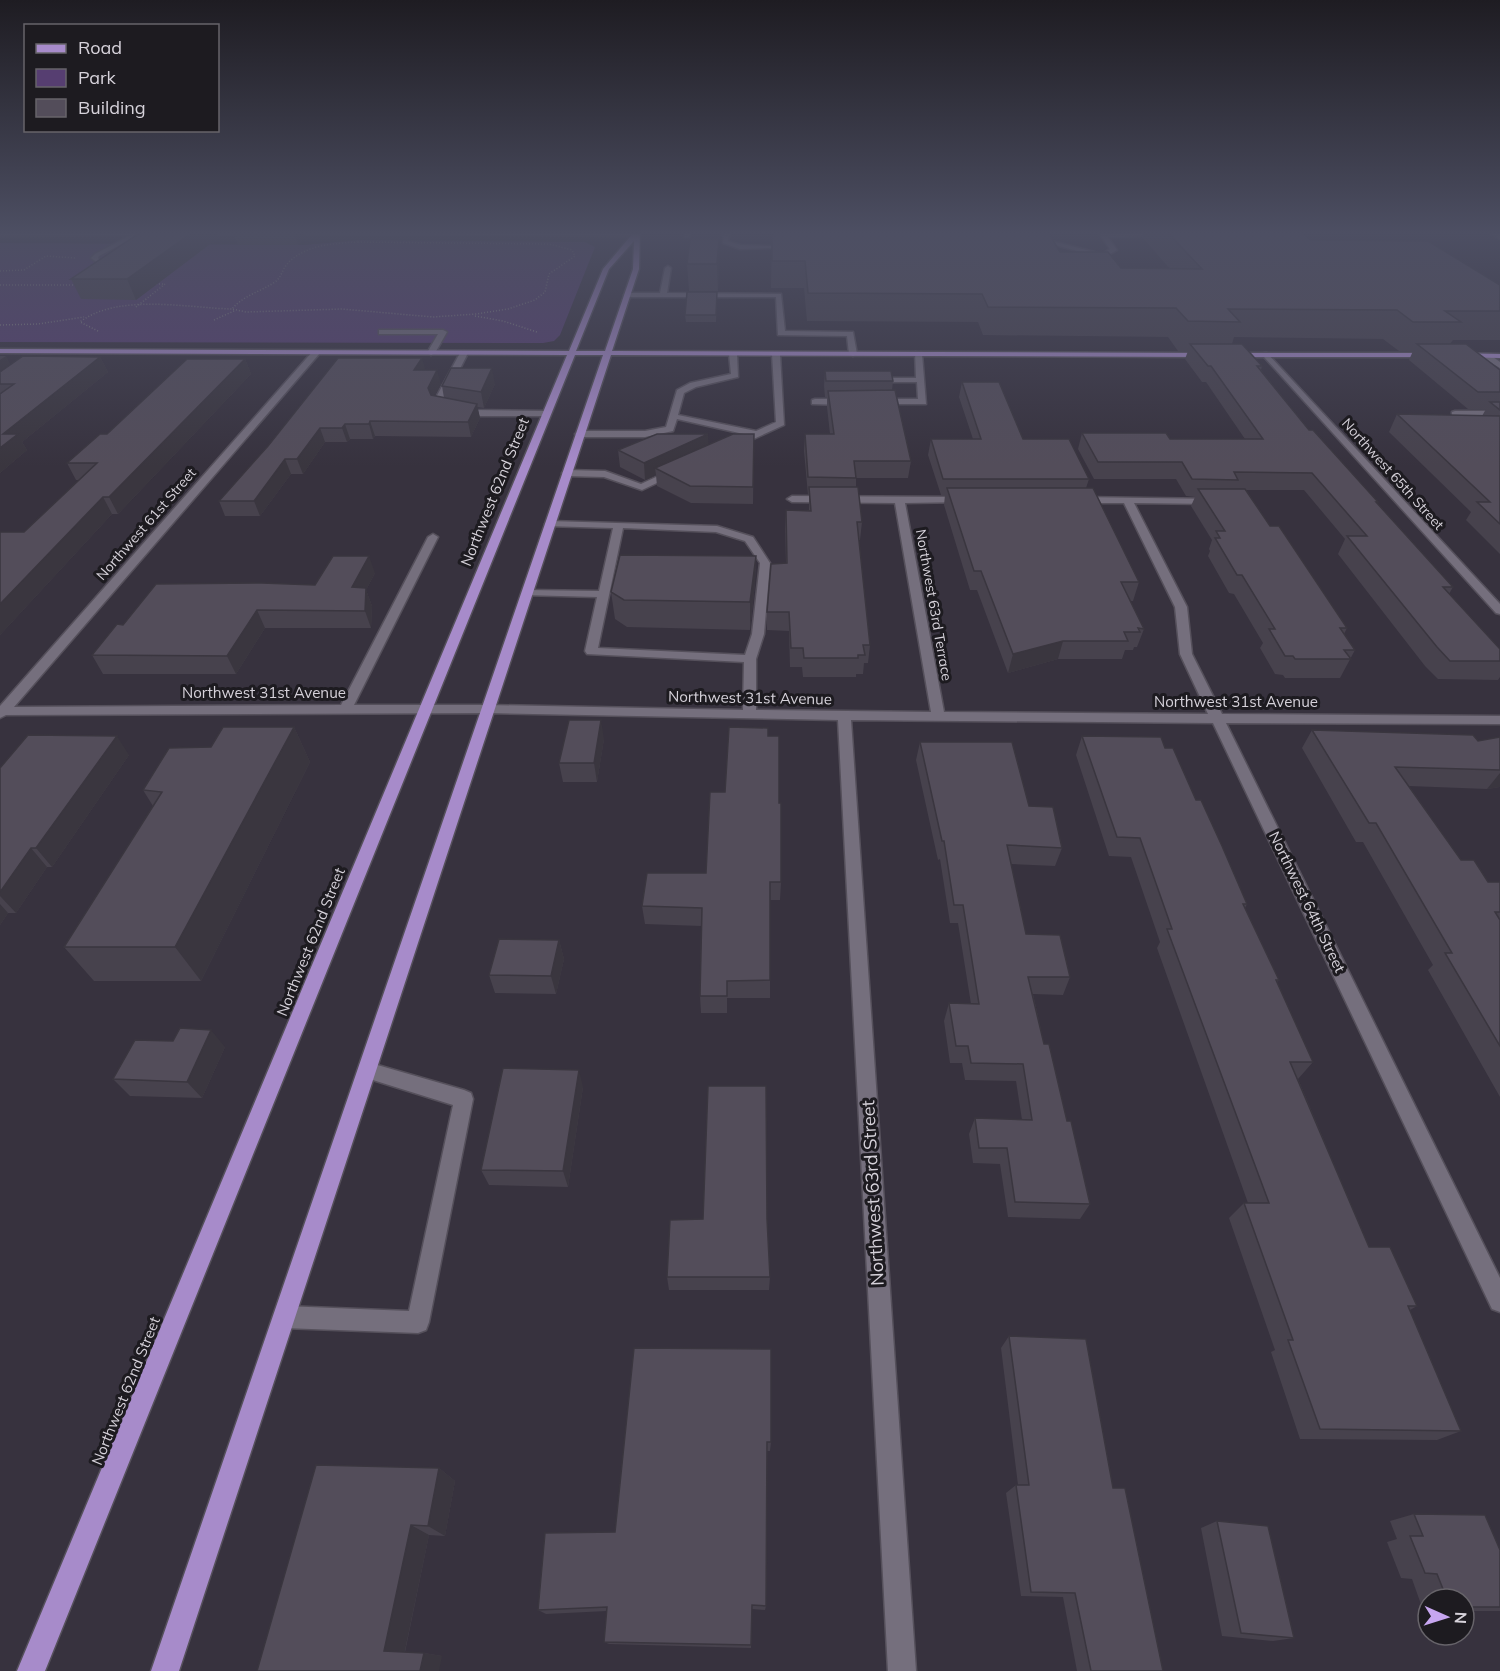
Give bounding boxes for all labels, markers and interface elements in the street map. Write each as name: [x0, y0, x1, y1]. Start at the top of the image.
legend: [24, 24, 219, 132]
text: Road: [78, 36, 122, 59]
text: Park: [78, 66, 117, 89]
text: Building: [78, 96, 146, 119]
street label: Northwest 65th Street: [1338, 414, 1448, 534]
street label: Northwest 62nd Street: [456, 415, 533, 569]
street label: Northwest 61st Street: [92, 464, 200, 584]
street label: Northwest 63rd Terrace: [912, 528, 956, 682]
street label: Northwest 31st Avenue: [182, 683, 346, 702]
street label: Northwest 31st Avenue: [668, 687, 832, 708]
street label: Northwest 31st Avenue: [1154, 692, 1318, 711]
street label: Northwest 64th Street: [1265, 828, 1350, 975]
street label: Northwest 62nd Street: [272, 865, 349, 1019]
street label: Northwest 63rd Street: [856, 1100, 889, 1286]
street label: Northwest 62nd Street: [87, 1314, 164, 1468]
north arrow: [1416, 1587, 1476, 1647]
text: N: [1451, 1611, 1471, 1624]

